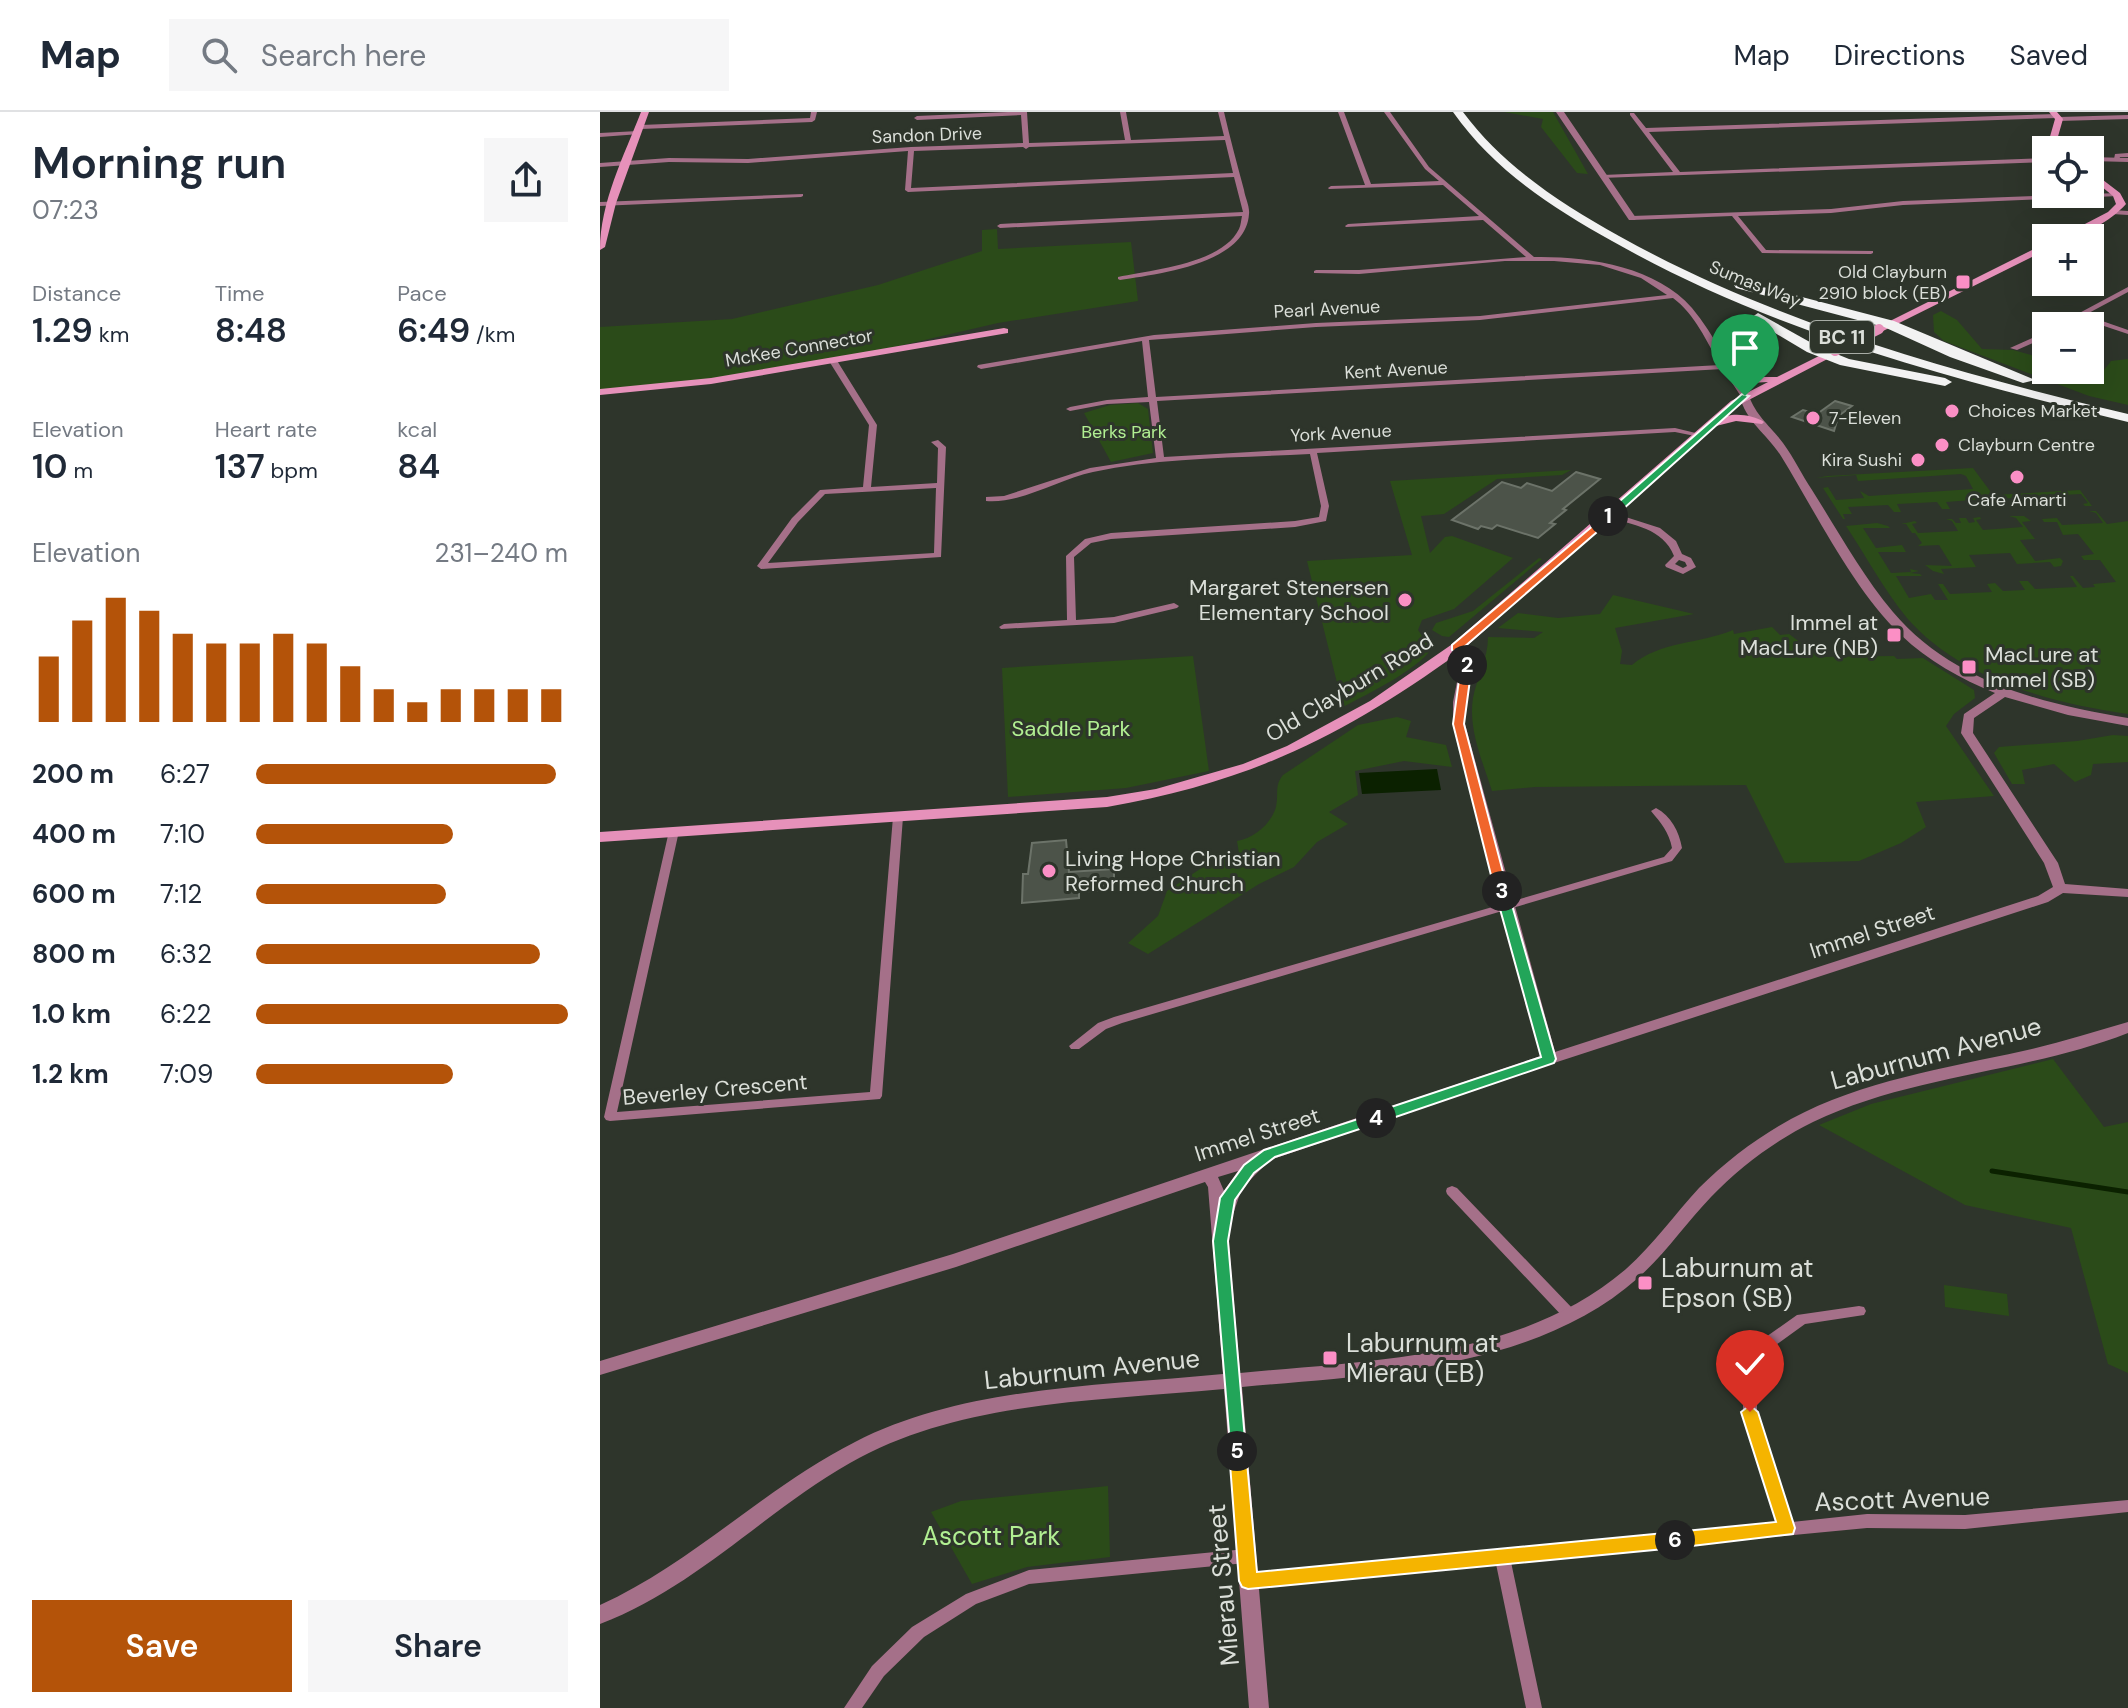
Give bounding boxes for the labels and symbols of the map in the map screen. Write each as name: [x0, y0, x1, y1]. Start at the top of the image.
street label: Sandon Drive: [871, 121, 983, 149]
street label: Sumas Way: [1706, 255, 1804, 313]
place label: Old Clayburn 2910 block (EB): [1819, 260, 1947, 305]
marker: Old Clayburn 2910 block (EB): [1954, 273, 1972, 291]
street label: Pearl Avenue: [1273, 294, 1381, 324]
pin: [1711, 314, 1779, 396]
road number: BC 11: [1810, 321, 1874, 353]
street label: McKee Connector: [723, 323, 875, 373]
street label: Kent Avenue: [1344, 355, 1448, 385]
place label: Choices Market: [1968, 399, 2098, 423]
marker: Choices Market: [1943, 402, 1961, 420]
place label: 7-Eleven: [1829, 406, 1901, 430]
marker: 7-Eleven: [1804, 409, 1822, 427]
street label: York Avenue: [1290, 418, 1392, 448]
park label: Berks Park: [1081, 420, 1167, 444]
place label: Clayburn Centre: [1958, 433, 2095, 457]
marker: Clayburn Centre: [1933, 436, 1951, 454]
place label: Kira Sushi: [1821, 448, 1902, 472]
marker: Kira Sushi: [1909, 451, 1927, 469]
marker: Cafe Amarti: [2008, 468, 2026, 486]
place label: Cafe Amarti: [1967, 488, 2067, 512]
pin: 1: [1588, 496, 1628, 536]
place label: Margaret Stenersen Elementary School: [1189, 573, 1389, 627]
marker: Margaret Stenersen Elementary School: [1396, 591, 1414, 609]
place label: Immel at MacLure (NB): [1740, 608, 1878, 662]
street label: Old Clayburn Road: [1260, 626, 1438, 749]
marker: Immel at MacLure (NB): [1885, 626, 1903, 644]
place label: MacLure at Immel (SB): [1985, 640, 2099, 694]
pin: 2: [1447, 645, 1487, 685]
marker: MacLure at Immel (SB): [1960, 658, 1978, 676]
park label: Saddle Park: [1011, 714, 1131, 743]
place label: Living Hope Christian Reformed Church: [1065, 844, 1281, 898]
marker: Living Hope Christian Reformed Church: [1040, 862, 1058, 880]
pin: 3: [1482, 871, 1522, 911]
street label: Immel Street: [1806, 898, 1938, 965]
street label: Laburnum Avenue: [1827, 1009, 2045, 1097]
street label: Beverley Crescent: [621, 1067, 809, 1112]
pin: 4: [1356, 1098, 1396, 1138]
street label: Immel Street: [1191, 1101, 1323, 1168]
place label: Laburnum at Epson (SB): [1661, 1251, 1814, 1315]
marker: Laburnum at Epson (SB): [1636, 1274, 1654, 1292]
place label: Laburnum at Mierau (EB): [1346, 1326, 1499, 1390]
pin: [1716, 1330, 1784, 1412]
street label: Laburnum Avenue: [982, 1341, 1202, 1397]
marker: Laburnum at Mierau (EB): [1321, 1349, 1339, 1367]
pin: 5: [1217, 1431, 1257, 1471]
street label: Ascott Avenue: [1814, 1479, 1990, 1519]
street label: Mierau Street: [1199, 1503, 1247, 1667]
park label: Ascott Park: [922, 1519, 1060, 1553]
pin: 6: [1655, 1520, 1695, 1560]

